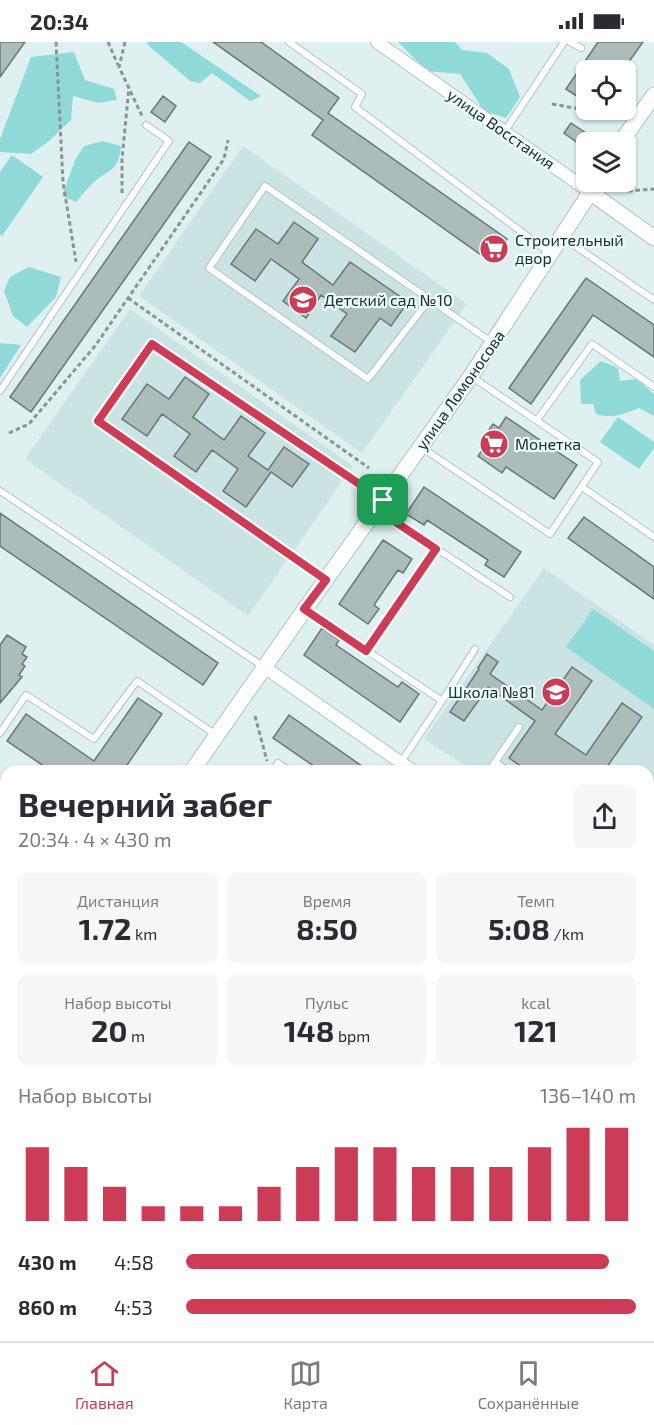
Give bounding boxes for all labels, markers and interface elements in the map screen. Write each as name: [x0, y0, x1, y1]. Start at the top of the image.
text: 20:34: [30, 8, 89, 34]
map controls: [576, 60, 636, 192]
button: locate: [576, 60, 636, 120]
street label: улица Восстания: [443, 84, 559, 174]
button: layers: [576, 132, 636, 192]
place label: Строительный двор: [515, 230, 624, 267]
supermarket icon: Строительный двор: [478, 233, 510, 265]
school or university icon: Детский сад №10: [287, 284, 319, 316]
place label: Детский сад №10: [324, 290, 453, 309]
street label: улица Ломоносова: [411, 326, 509, 454]
supermarket icon: Монетка: [478, 428, 510, 460]
place label: Монетка: [515, 434, 581, 453]
pin: [357, 474, 408, 525]
icon: arrive: [366, 483, 399, 516]
school or university icon: Школа №81: [540, 676, 572, 708]
place label: Школа №81: [448, 682, 535, 701]
text: Вечерний забег: [18, 784, 272, 824]
button: share: [573, 785, 636, 848]
text: 20:34 · 4 × 430 m: [18, 827, 171, 851]
text: Дистанция: [77, 891, 159, 910]
text: Время: [303, 891, 351, 910]
text: Темп: [517, 891, 555, 910]
text: 1.72: [79, 910, 131, 946]
text: 8:50: [296, 910, 358, 946]
text: 5:08: [488, 910, 550, 946]
text: km: [131, 924, 157, 943]
text: /km: [550, 924, 584, 943]
text: Набор высоты: [64, 993, 172, 1012]
text: Пульс: [305, 993, 349, 1012]
text: kcal: [521, 993, 551, 1012]
text: 20: [91, 1012, 127, 1048]
text: 148: [284, 1012, 334, 1048]
text: 121: [514, 1012, 558, 1048]
text: m: [127, 1026, 145, 1045]
text: bpm: [334, 1026, 370, 1045]
text: Набор высоты: [18, 1083, 152, 1107]
text: 136–140 m: [540, 1083, 636, 1107]
text: 430 m: [18, 1250, 77, 1274]
text: 4:58: [114, 1250, 154, 1274]
text: 860 m: [18, 1295, 77, 1319]
text: 4:53: [114, 1295, 153, 1319]
tab: Главная: [75, 1357, 134, 1412]
tab: Карта: [283, 1357, 328, 1412]
tab: Сохранённые: [478, 1357, 579, 1412]

